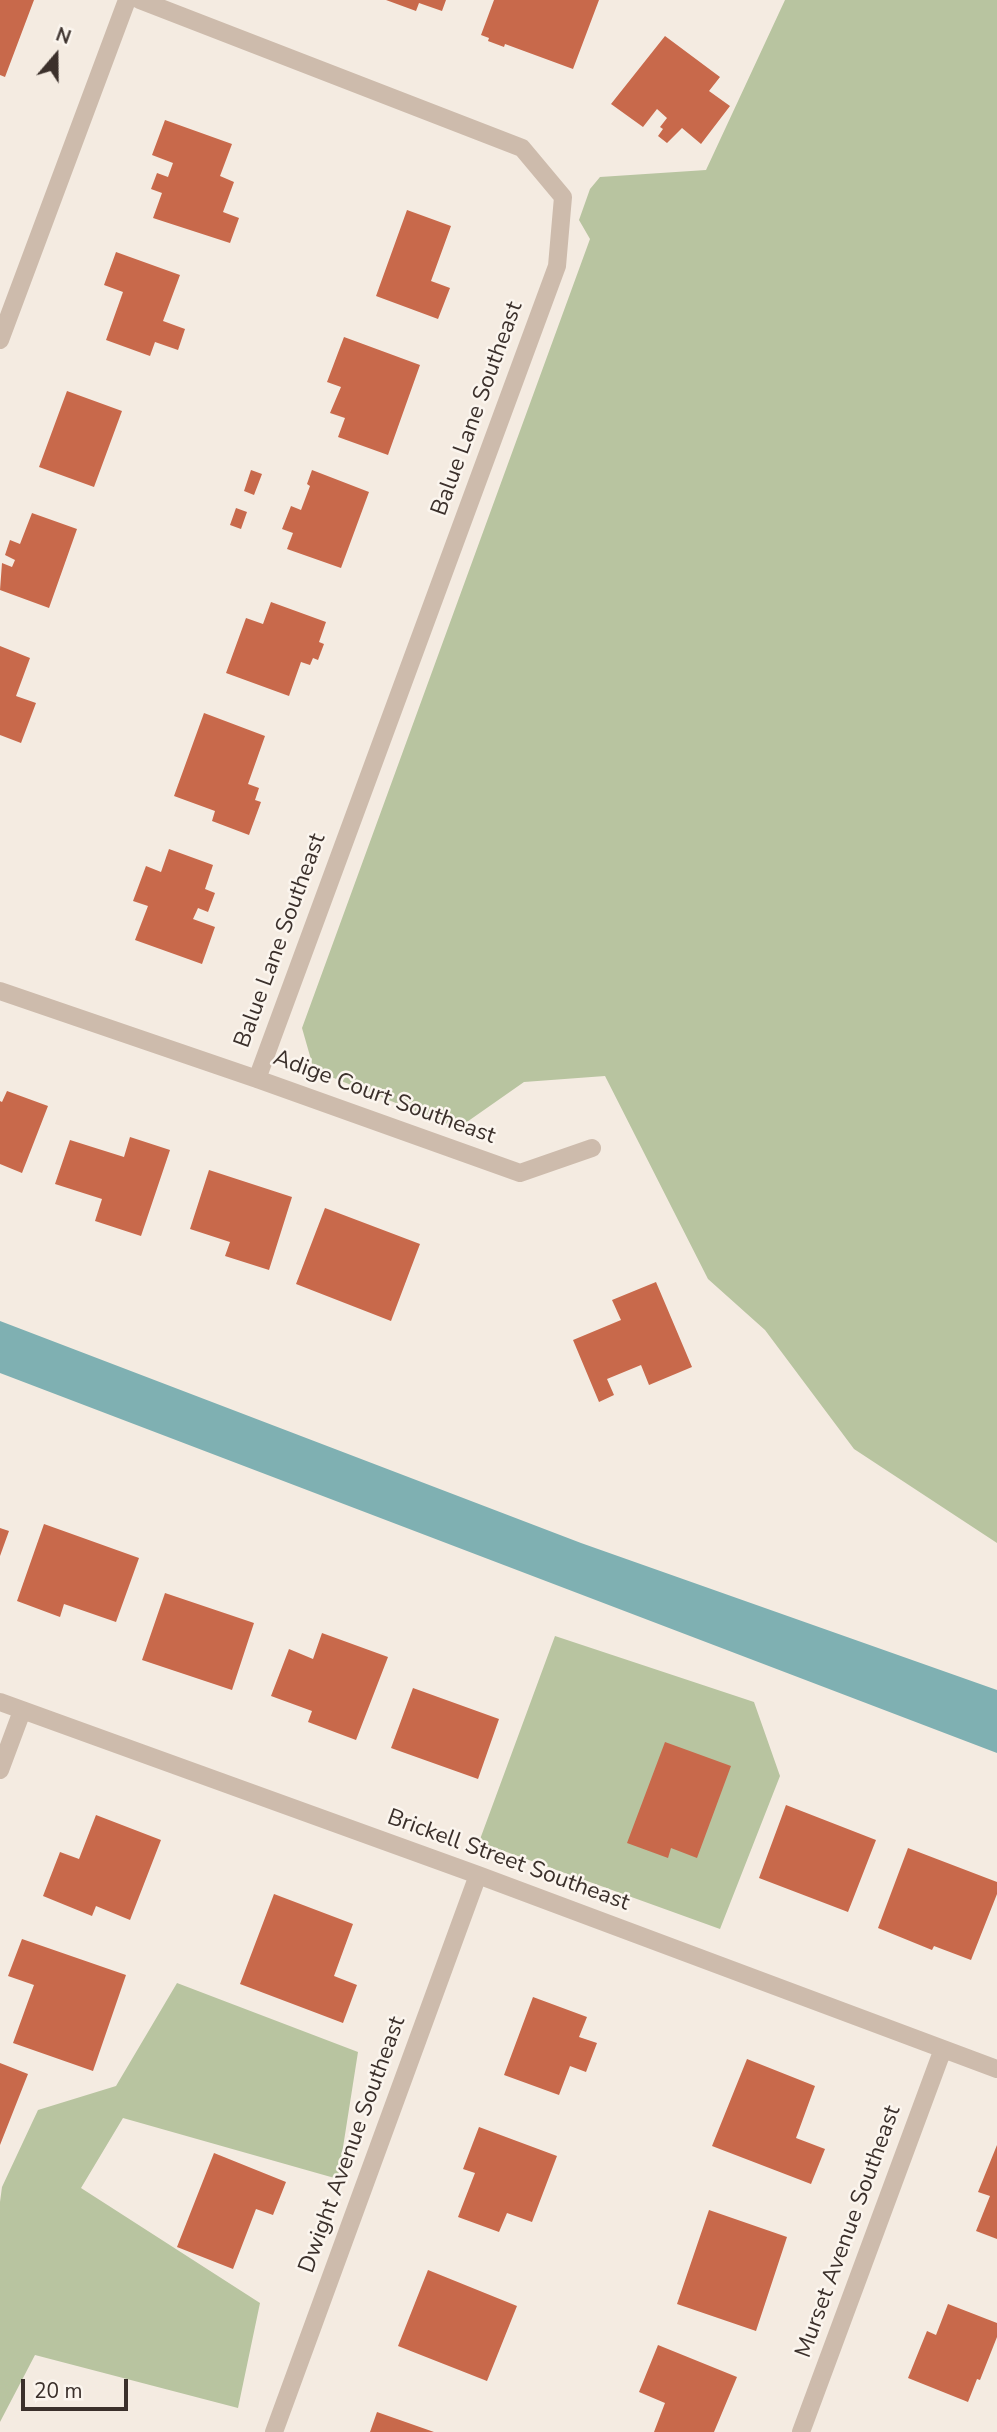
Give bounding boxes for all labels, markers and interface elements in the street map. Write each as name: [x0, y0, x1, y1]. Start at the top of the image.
north arrow: [21, 21, 91, 91]
text: N: [52, 22, 74, 51]
street label: Balue Lane Southeast: [426, 298, 530, 520]
street label: Balue Lane Southeast: [229, 830, 333, 1052]
street label: Adige Court Southeast: [269, 1045, 499, 1151]
street label: Brickell Street Southeast: [383, 1804, 633, 1918]
street label: Dwight Avenue Southeast: [294, 2013, 412, 2277]
street label: Murset Avenue Southeast: [790, 2102, 908, 2362]
scale bar: [24, 2366, 131, 2410]
text: 20 m: [34, 2377, 83, 2405]

